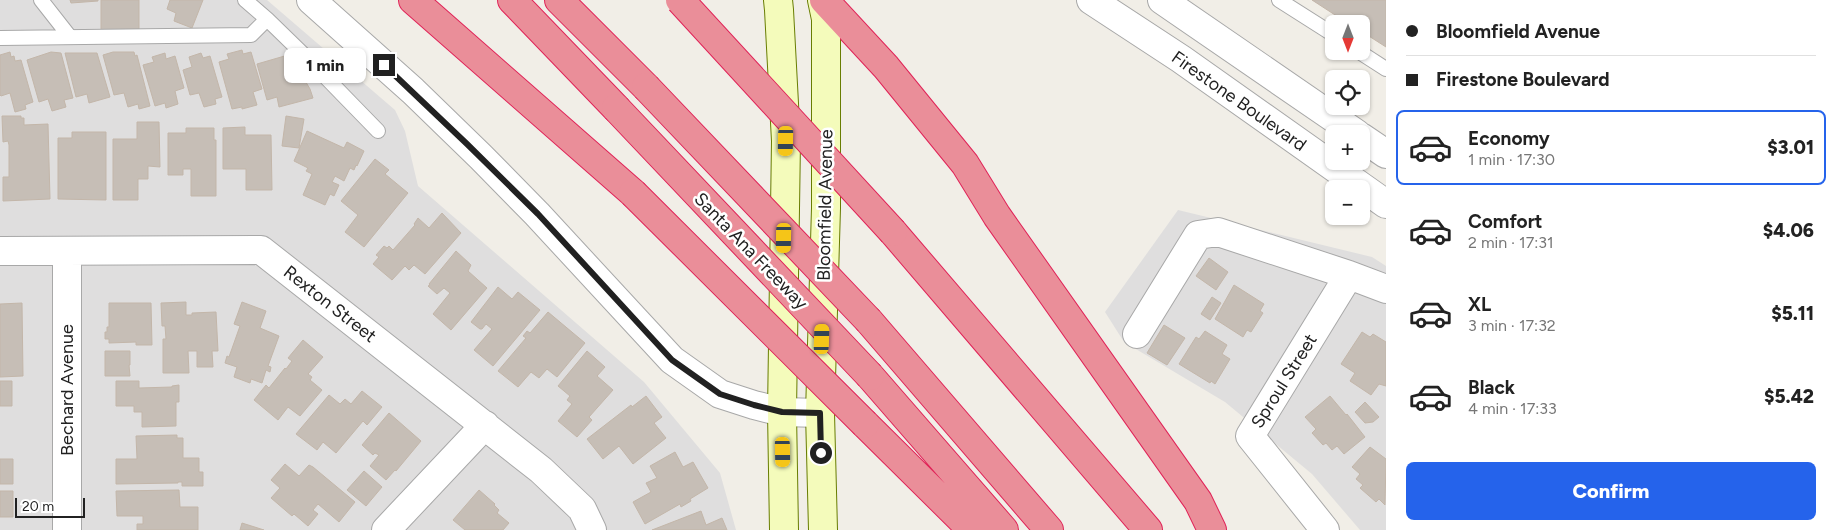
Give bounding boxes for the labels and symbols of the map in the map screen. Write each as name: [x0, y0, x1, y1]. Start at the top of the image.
north arrow: [1325, 15, 1370, 60]
street label: Firestone Boulevard: [1167, 46, 1311, 156]
callout: 1 min: [284, 48, 366, 82]
route end: [373, 54, 395, 76]
car: [778, 126, 793, 156]
street label: Bloomfield Avenue: [813, 129, 837, 281]
street label: Santa Ana Freeway: [690, 188, 813, 314]
car: [776, 223, 791, 253]
street label: Rexton Street: [279, 261, 381, 347]
street label: Bechard Avenue: [56, 324, 78, 456]
car: [813, 324, 830, 354]
street label: Sproul Street: [1246, 330, 1322, 432]
car: [775, 437, 790, 467]
route start: [810, 442, 832, 464]
scale bar: [15, 495, 85, 518]

